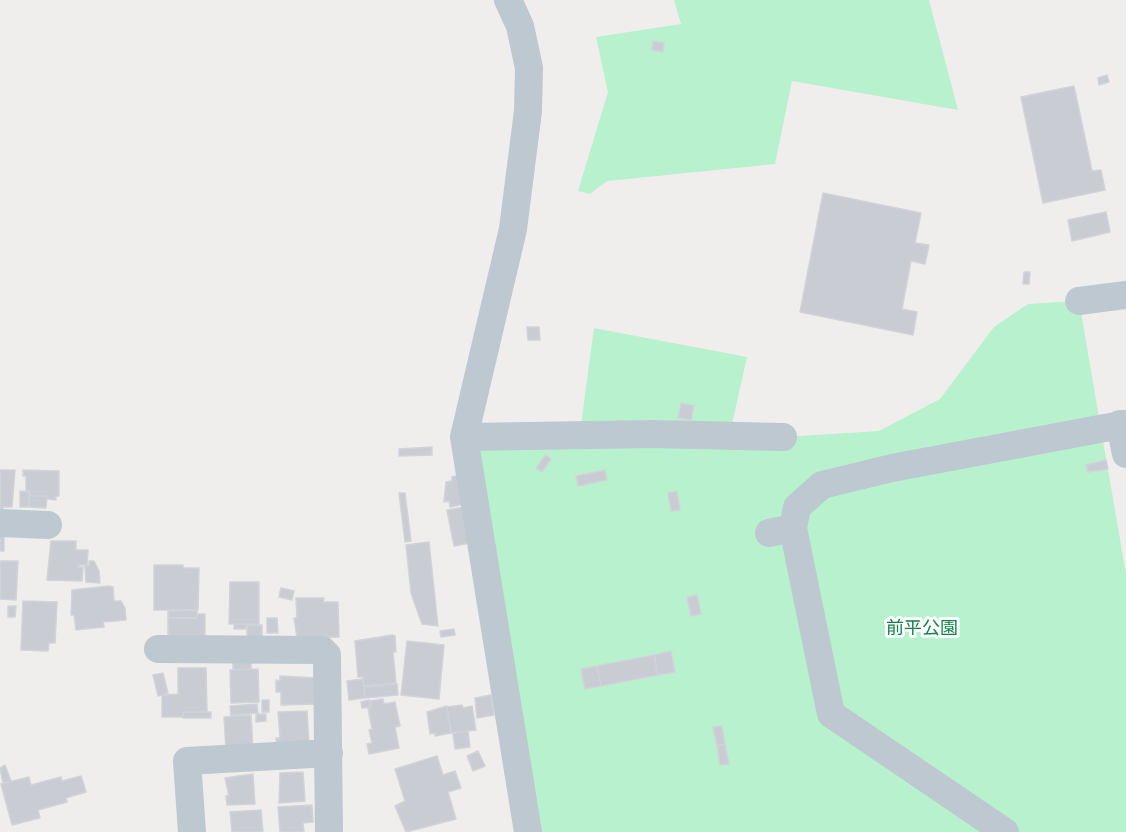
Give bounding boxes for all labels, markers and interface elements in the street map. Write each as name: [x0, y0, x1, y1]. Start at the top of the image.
park label: 前平公園: [886, 618, 958, 640]

